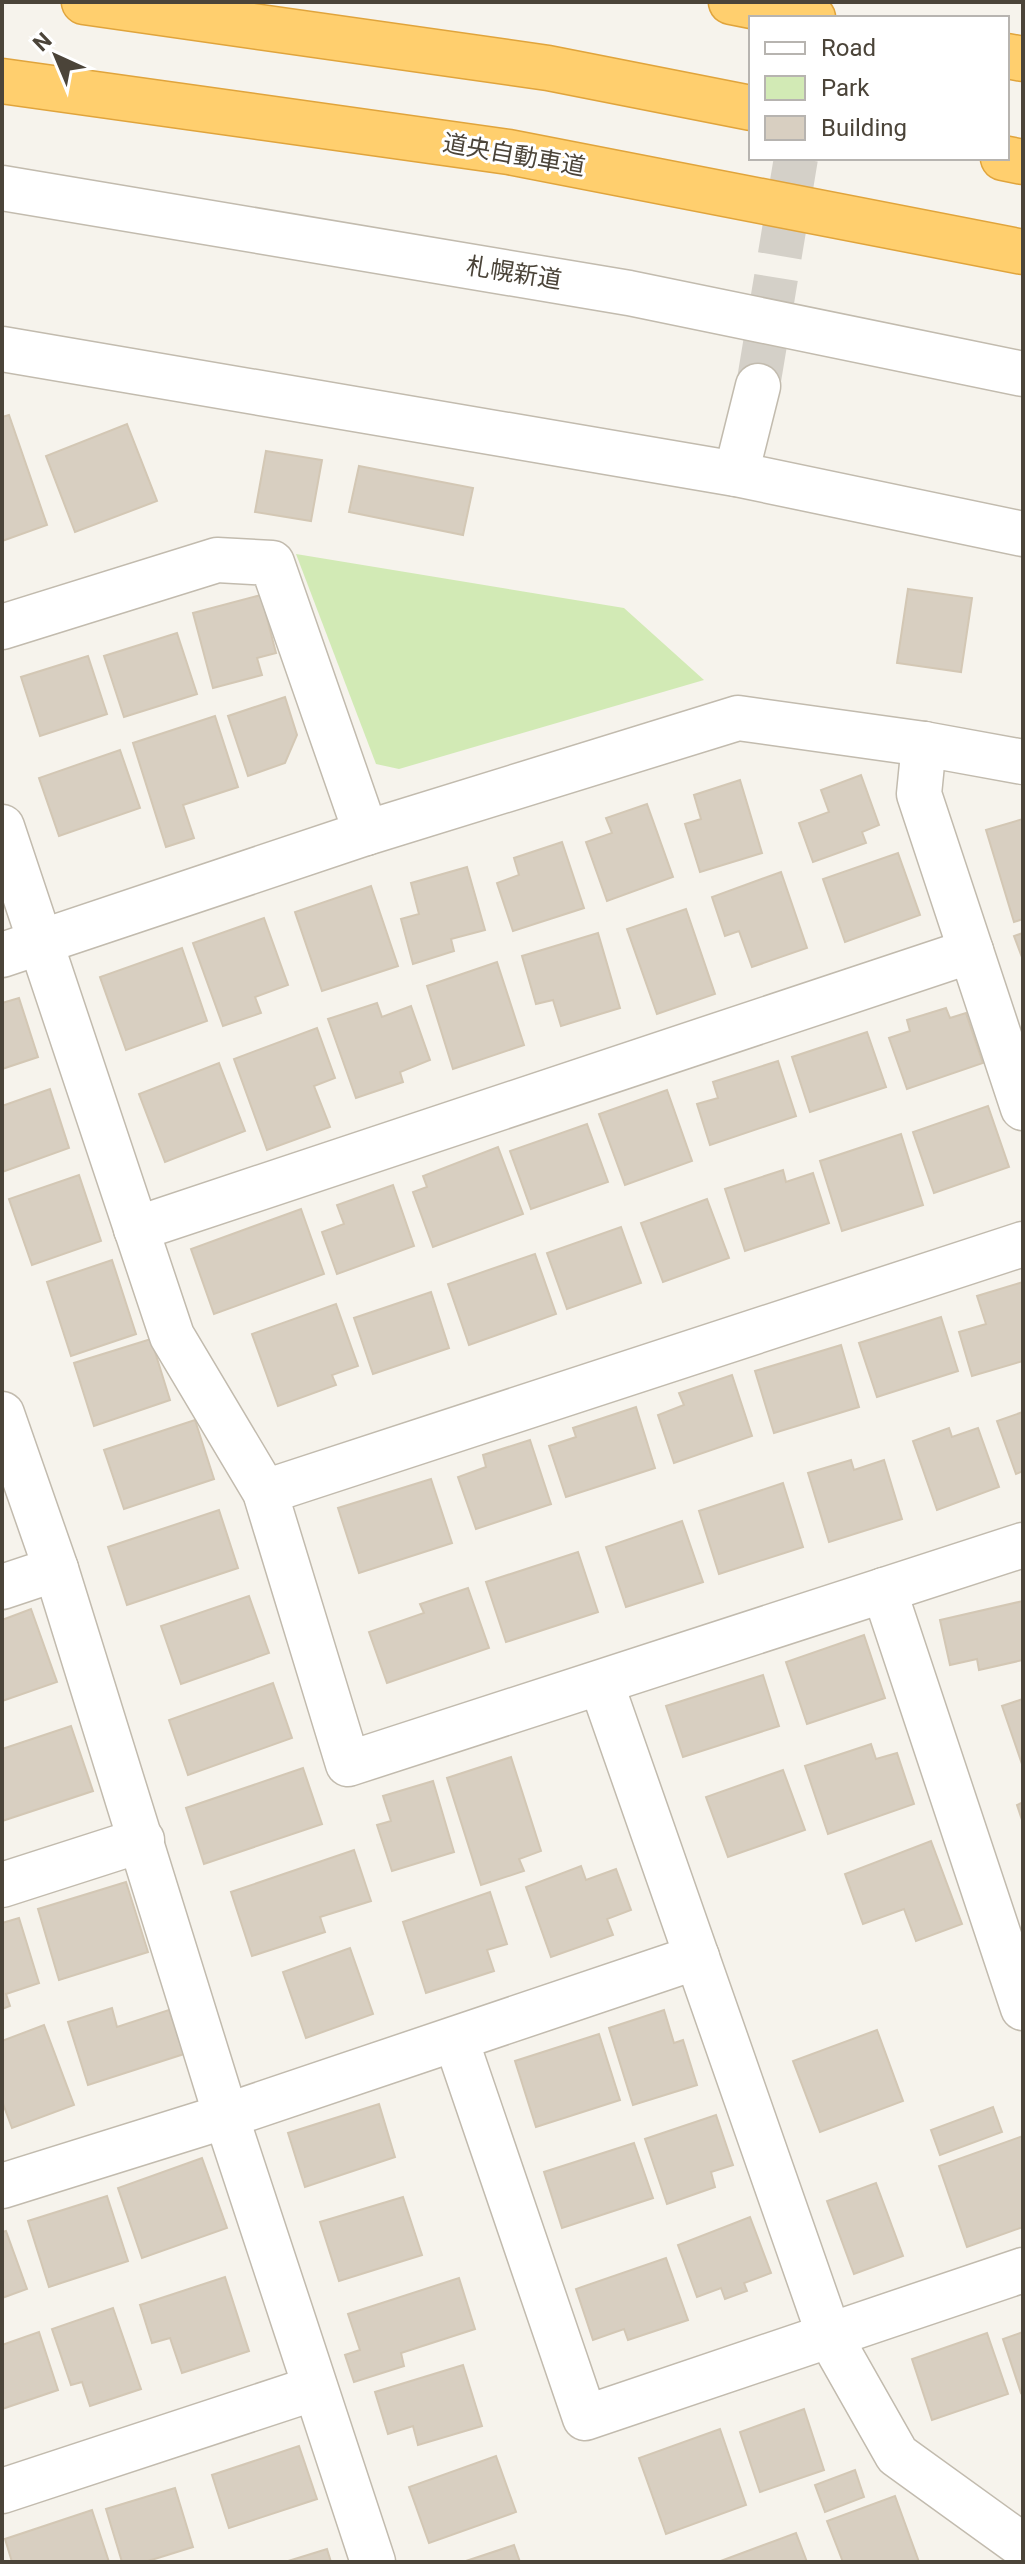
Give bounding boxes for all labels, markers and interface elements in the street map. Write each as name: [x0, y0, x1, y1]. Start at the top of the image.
north arrow: [16, 16, 96, 96]
legend: [749, 16, 1009, 160]
text: N: [28, 28, 57, 56]
text: Road: [821, 34, 876, 62]
text: Park: [821, 74, 870, 102]
text: Building: [821, 114, 907, 142]
street label: 道央自動車道: [441, 129, 587, 181]
street label: 札幌新道: [464, 252, 564, 294]

